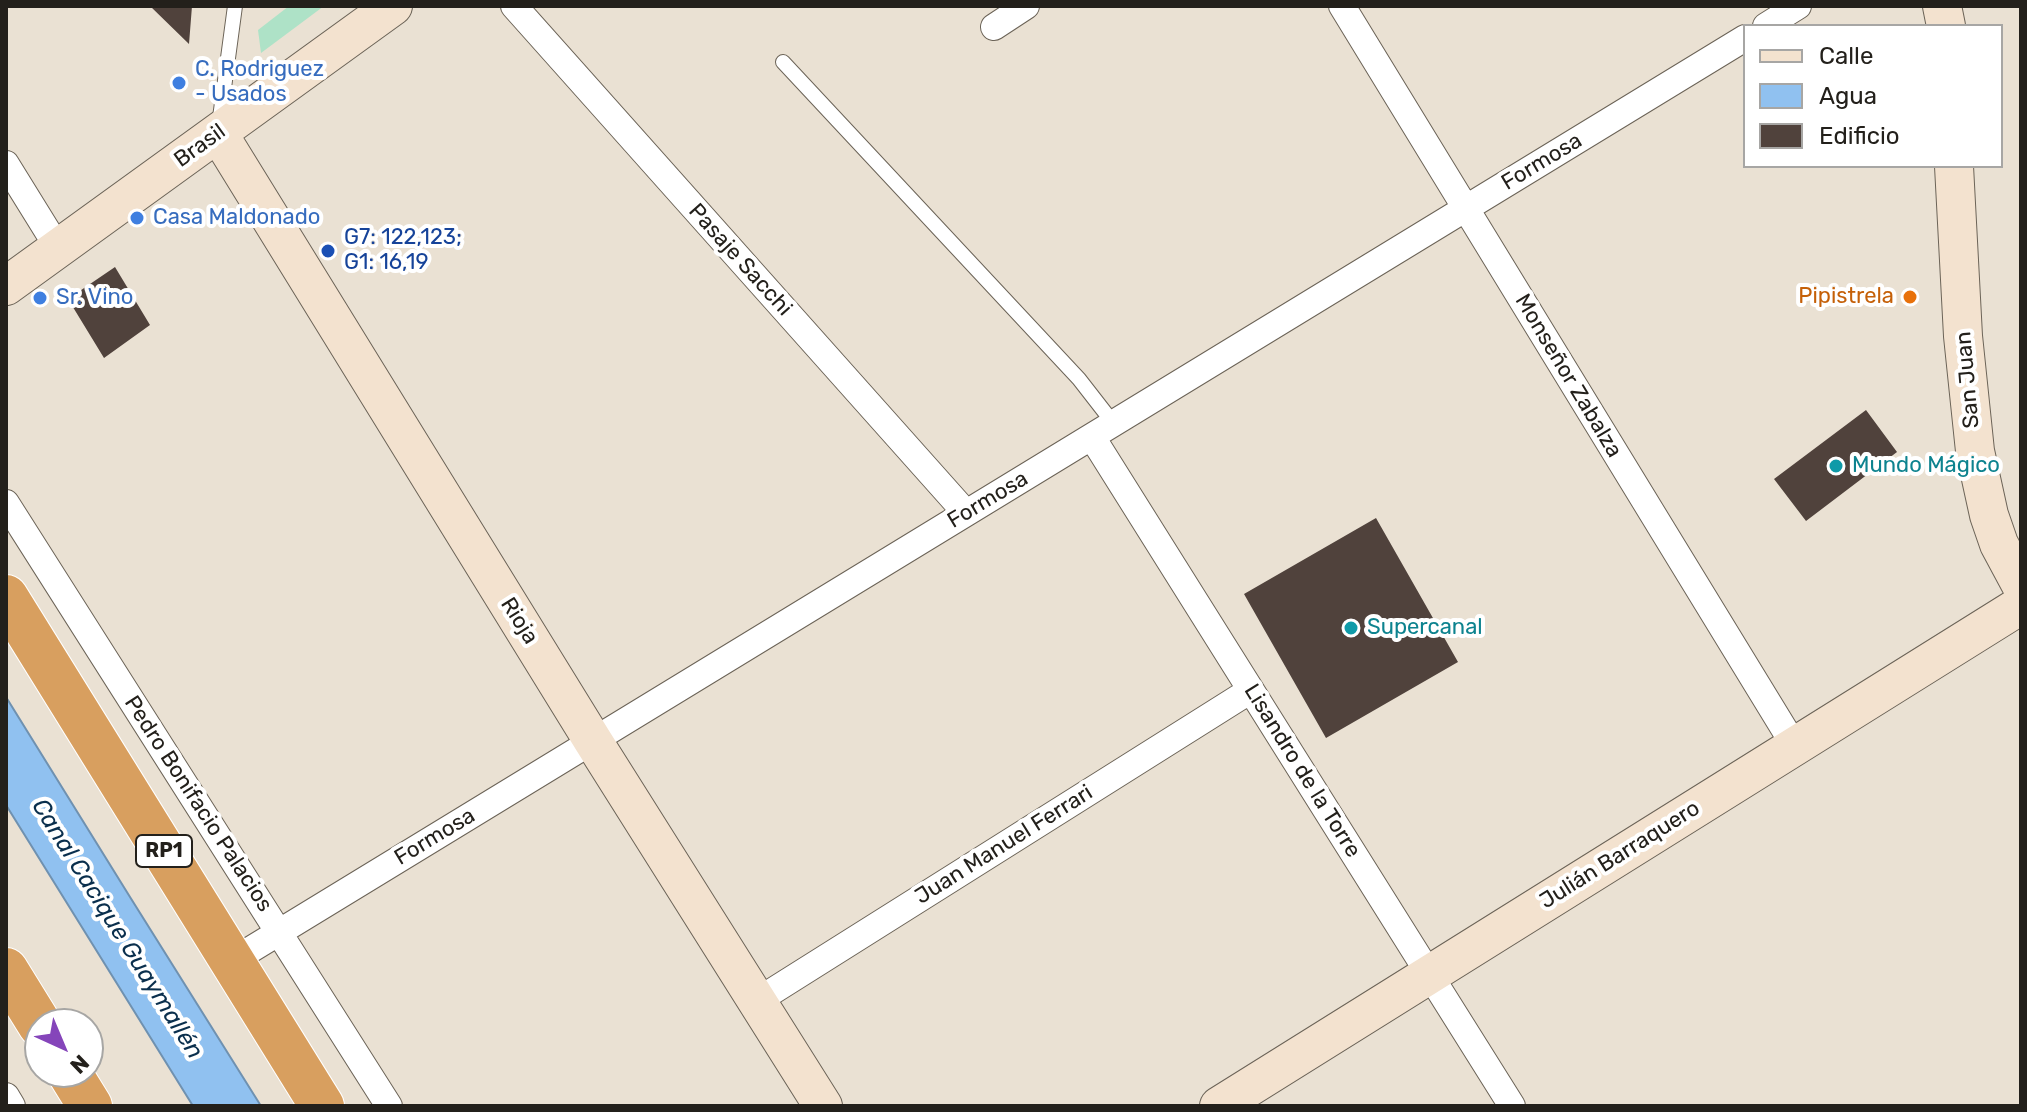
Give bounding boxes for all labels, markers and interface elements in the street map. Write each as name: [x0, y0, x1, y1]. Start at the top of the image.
legend: [1743, 24, 2003, 168]
text: Calle: [1819, 42, 1873, 70]
place label: C. Rodriguez - Usados: [195, 57, 324, 108]
marker: C. Rodriguez - Usados: [170, 74, 188, 92]
text: Agua: [1819, 82, 1877, 110]
street label: Brasil: [169, 119, 231, 173]
text: Edificio: [1819, 122, 1900, 150]
street label: Formosa: [1497, 128, 1587, 196]
street label: Pasaje Sacchi: [683, 198, 797, 322]
place label: Casa Maldonado: [153, 205, 320, 231]
marker: Casa Maldonado: [128, 209, 146, 227]
place label: G7: 122,123; G1: 16,19: [344, 225, 462, 276]
marker: G7: 122,123; G1: 16,19: [319, 242, 337, 260]
place label: Pipistrela: [1798, 284, 1894, 310]
place label: Sr. Vino: [56, 285, 133, 311]
marker: Pipistrela: [1901, 288, 1919, 306]
marker: Sr. Vino: [31, 289, 49, 307]
street label: Monseñor Zabalza: [1509, 290, 1627, 462]
street label: San Juan: [1951, 330, 1985, 430]
place label: Mundo Mágico: [1852, 453, 2000, 479]
marker: Mundo Mágico: [1827, 457, 1845, 475]
street label: Formosa: [943, 466, 1033, 534]
street label: Rioja: [495, 593, 543, 649]
place label: Supercanal: [1367, 615, 1483, 641]
marker: Supercanal: [1342, 619, 1360, 637]
street label: Lisandro de la Torre: [1238, 679, 1366, 863]
street label: Pedro Bonifacio Palacios: [118, 691, 278, 917]
street label: Juan Manuel Ferrari: [910, 780, 1098, 910]
water label: Canal Cacique Guaymallén: [25, 794, 209, 1064]
street label: Julián Barraquero: [1535, 795, 1705, 915]
street label: Formosa: [390, 803, 480, 871]
road number: RP1: [136, 835, 192, 867]
north arrow: [24, 1008, 104, 1088]
text: N: [65, 1049, 95, 1079]

